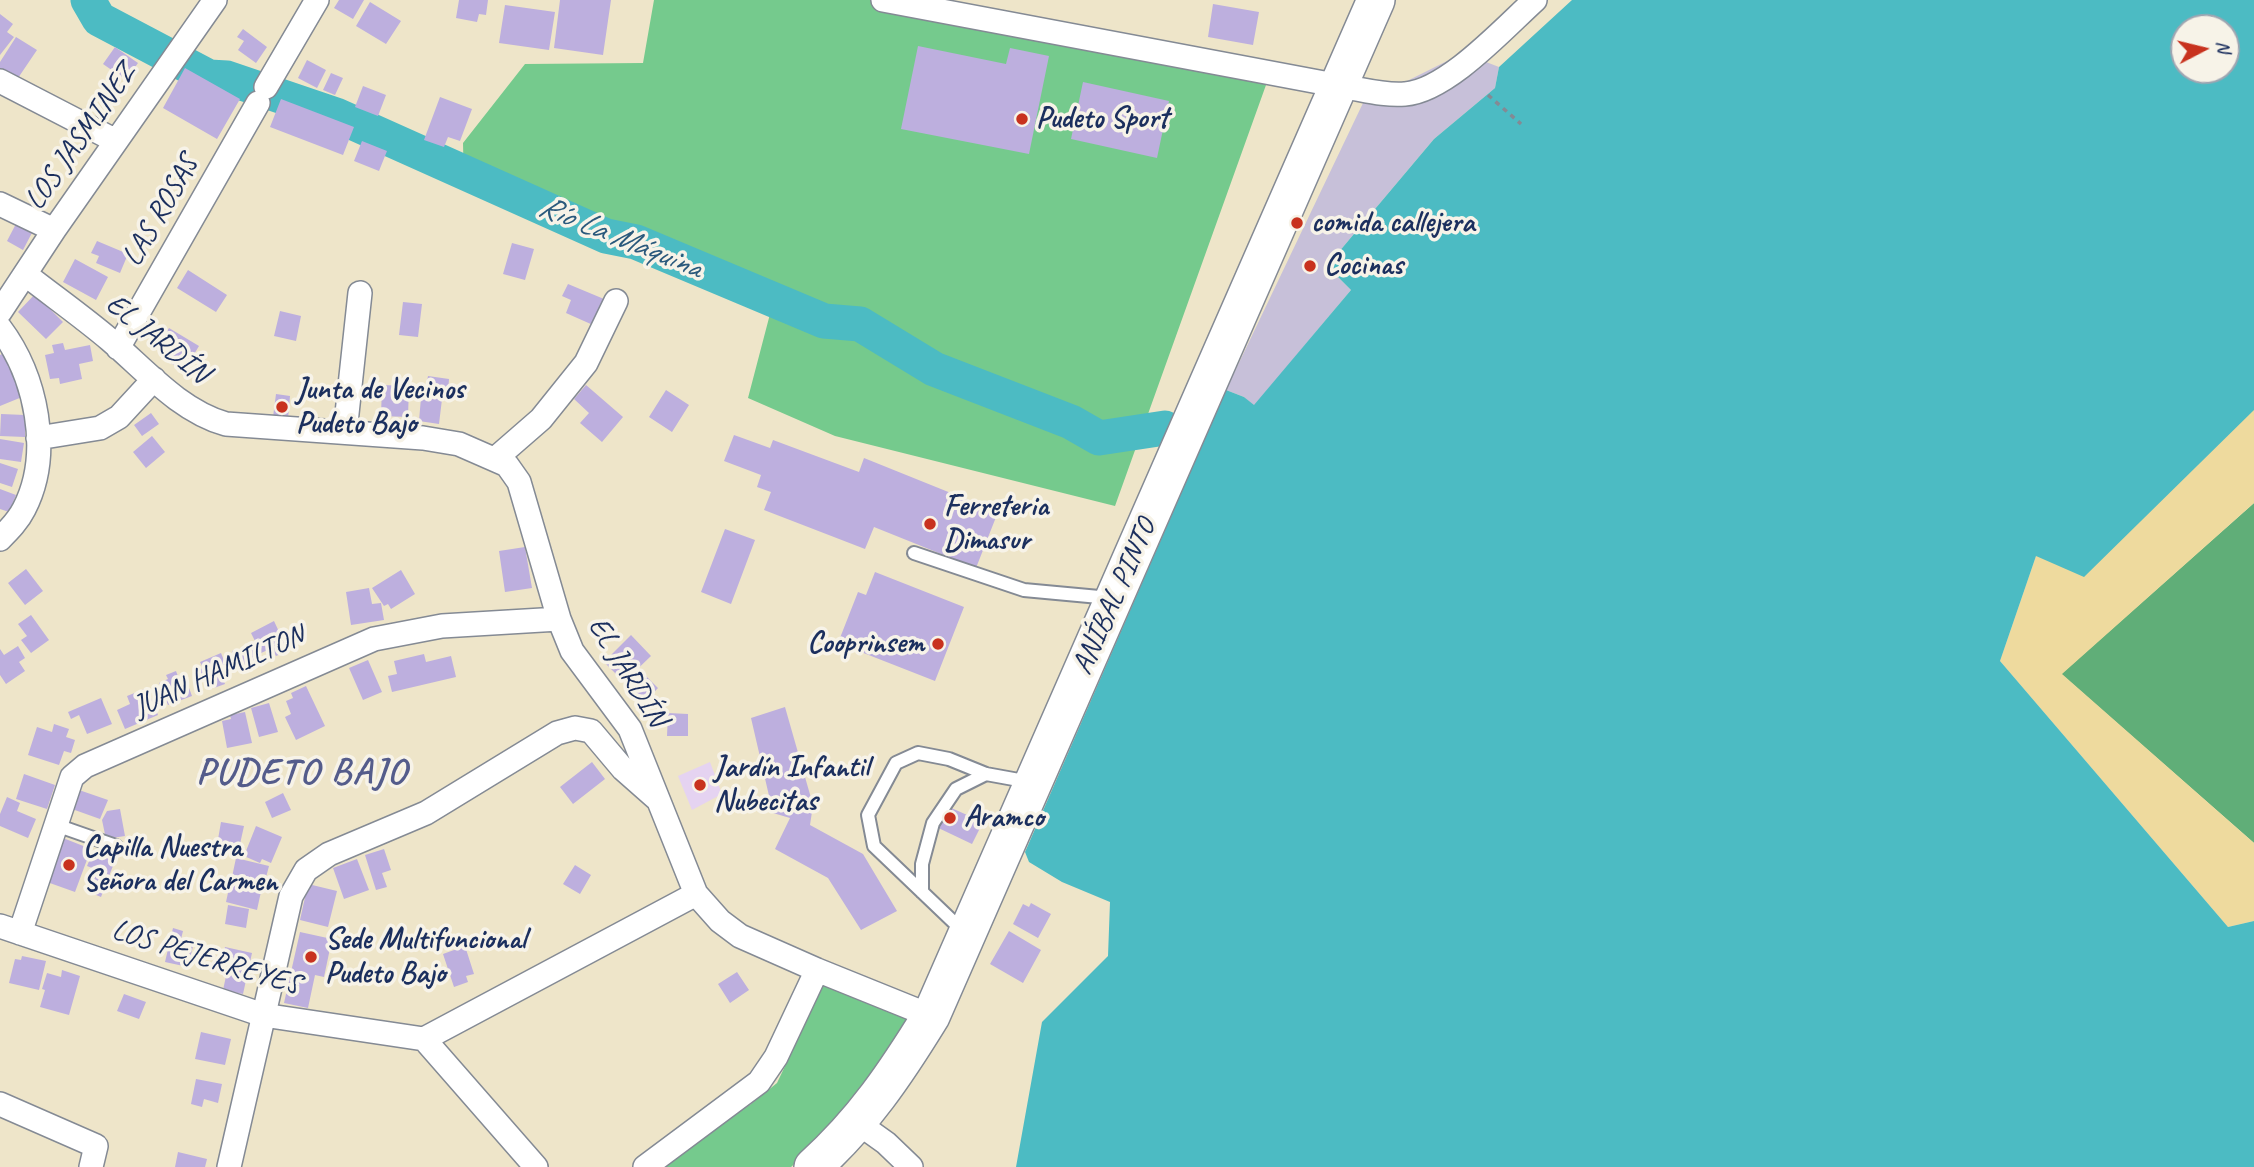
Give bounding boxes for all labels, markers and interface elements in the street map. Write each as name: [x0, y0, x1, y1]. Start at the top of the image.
north arrow: [2170, 14, 2240, 84]
text: N: [2211, 39, 2236, 54]
street label: LOS JASMINEZ: [17, 57, 145, 217]
place label: Pudeto Sport: [1036, 101, 1168, 137]
marker: Pudeto Sport: [1014, 111, 1030, 127]
street label: LAS ROSAS: [115, 149, 207, 273]
water label: Río La Máquina: [533, 188, 707, 288]
place label: comida callejera: [1311, 205, 1474, 241]
marker: comida callejera: [1289, 215, 1305, 231]
place label: Cocinas: [1324, 248, 1403, 284]
marker: Cocinas: [1302, 258, 1318, 274]
street label: EL JARDÍN: [98, 287, 216, 391]
place label: Junta de Vecinos Pudeto Bajo: [296, 372, 464, 442]
marker: Junta de Vecinos Pudeto Bajo: [274, 399, 290, 415]
place label: Ferreteria Dimasur: [944, 489, 1048, 560]
street label: ANÍBAL PINTO: [1065, 514, 1165, 680]
marker: Ferreteria Dimasur: [922, 516, 938, 532]
street label: EL JARDÍN: [579, 611, 675, 733]
street label: JUAN HAMILTON: [128, 618, 310, 726]
place label: Cooprinsem: [807, 626, 924, 662]
marker: Cooprinsem: [930, 636, 946, 652]
place label: Jardín Infantil Nubecitas: [714, 750, 869, 820]
district label: PUDETO BAJO: [198, 751, 406, 795]
marker: Jardín Infantil Nubecitas: [692, 777, 708, 793]
place label: Aramco: [964, 800, 1044, 836]
marker: Aramco: [942, 810, 958, 826]
place label: Capilla Nuestra Señora del Carmen: [83, 830, 277, 900]
marker: Capilla Nuestra Señora del Carmen: [61, 857, 77, 873]
street label: LOS PEJERREYES: [108, 912, 304, 1004]
place label: Sede Multifuncional Pudeto Bajo: [325, 922, 526, 992]
marker: Sede Multifuncional Pudeto Bajo: [303, 949, 319, 965]

